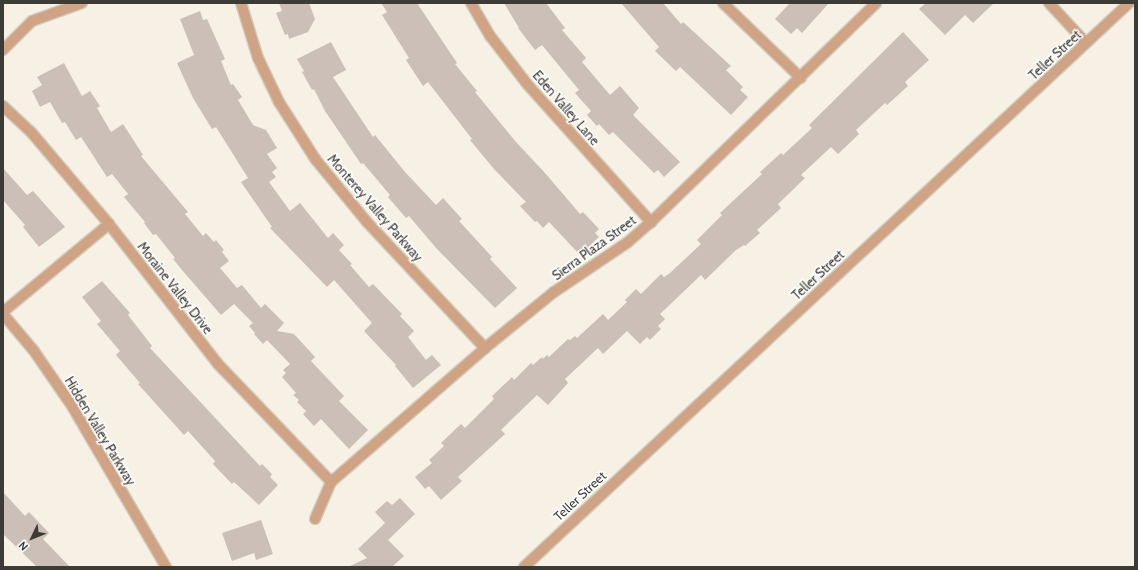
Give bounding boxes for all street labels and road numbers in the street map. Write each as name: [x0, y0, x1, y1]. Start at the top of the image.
street label: Teller Street: [1026, 27, 1084, 83]
street label: Eden Valley Lane: [529, 68, 603, 148]
street label: Monterey Valley Parkway: [324, 151, 426, 265]
street label: Sierra Plaza Street: [549, 212, 639, 284]
street label: Moraine Valley Drive: [134, 239, 216, 337]
street label: Teller Street: [789, 247, 847, 303]
street label: Hidden Valley Parkway: [61, 374, 139, 488]
street label: Teller Street: [551, 468, 609, 524]

